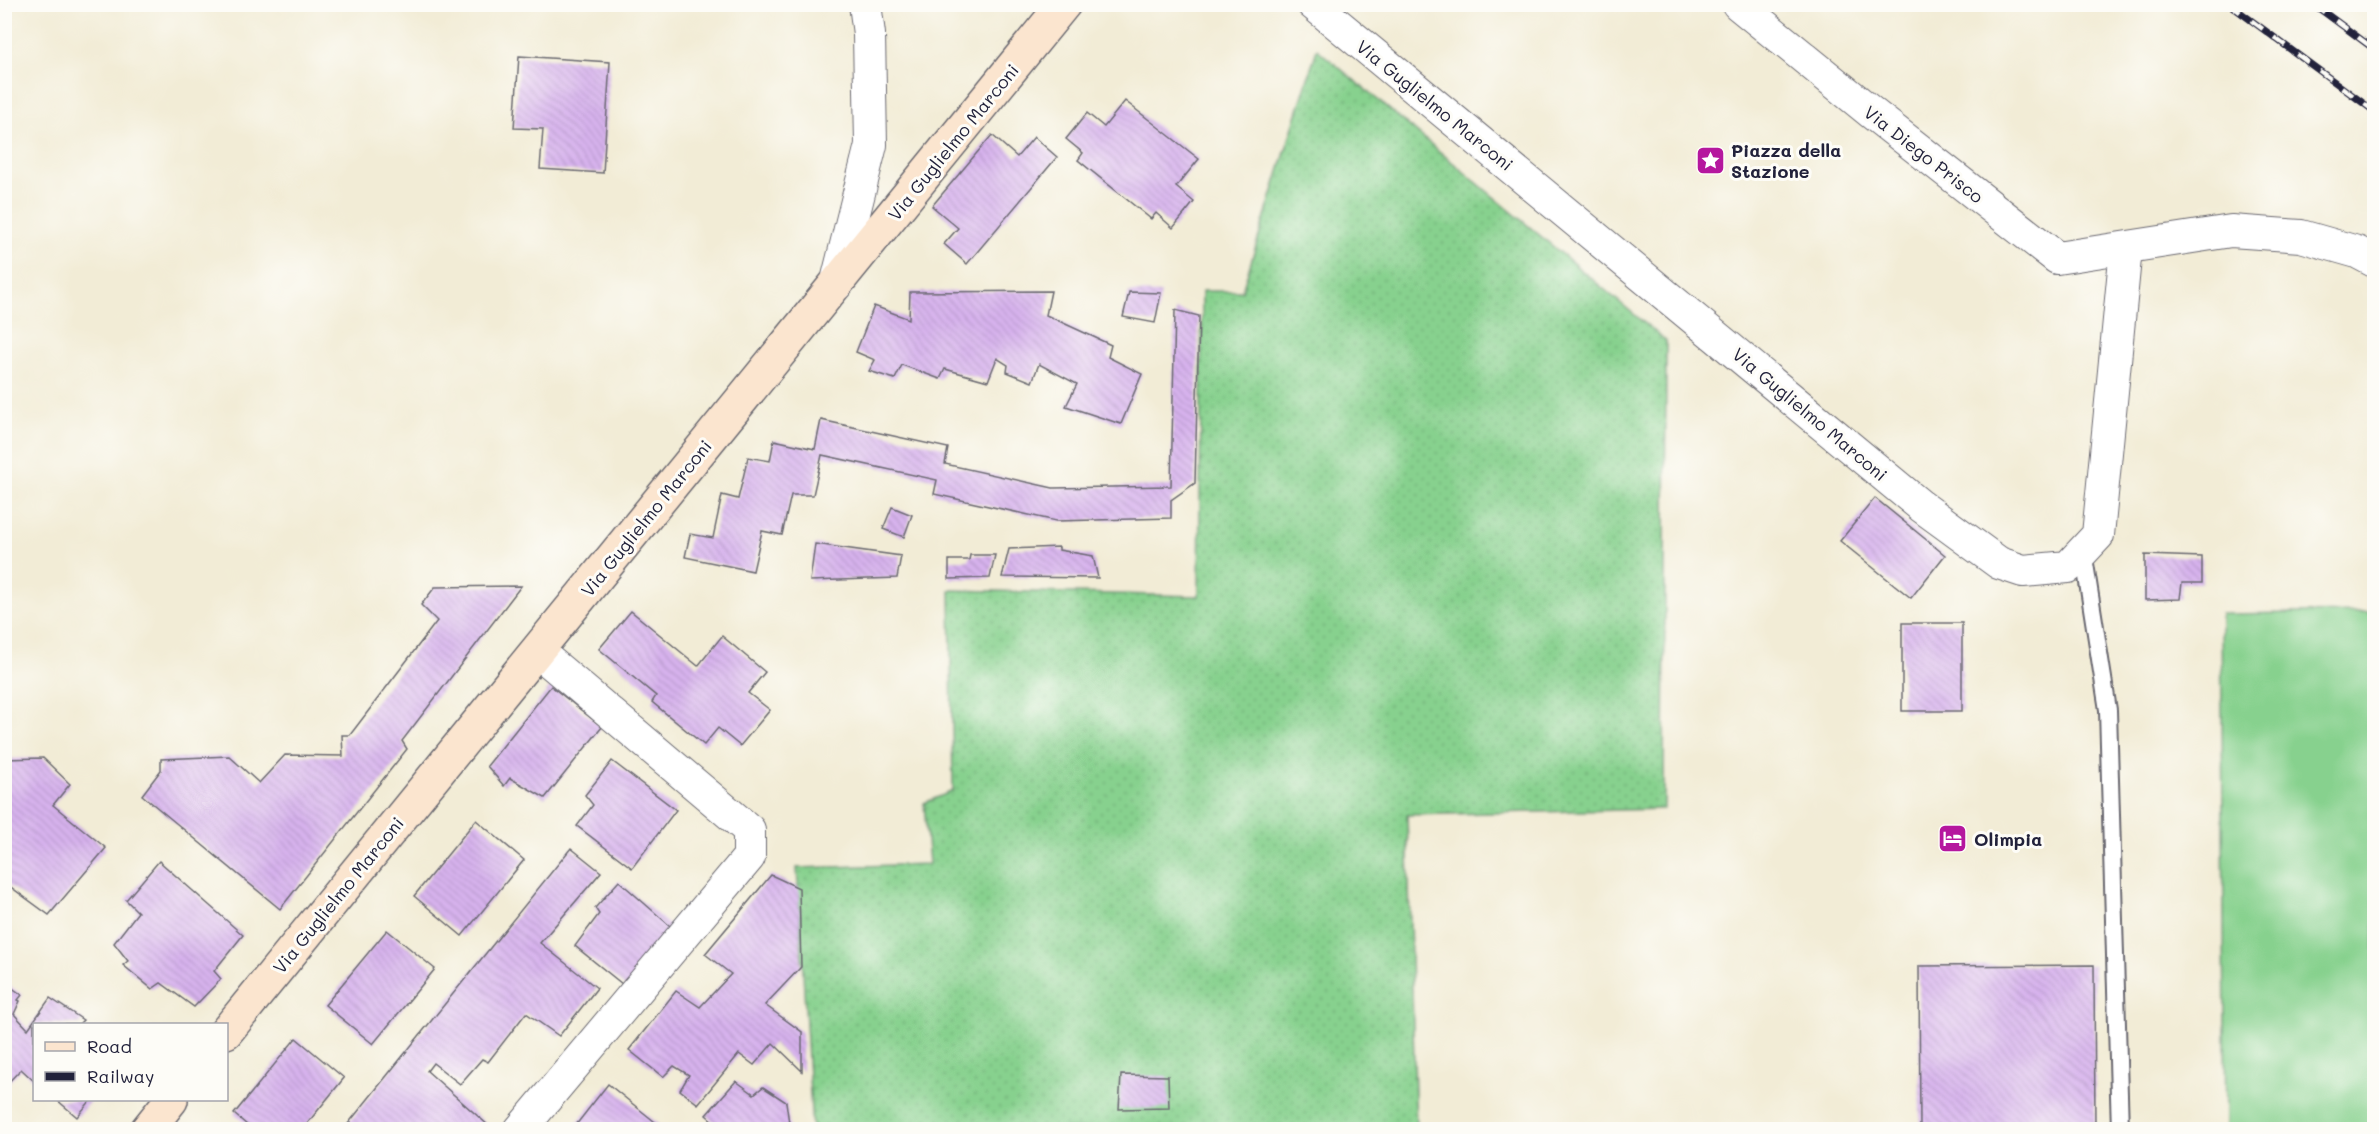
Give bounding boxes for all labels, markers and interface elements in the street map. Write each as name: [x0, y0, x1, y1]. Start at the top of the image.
street label: Via Guglielmo Marconi: [1351, 34, 1519, 176]
street label: Via Guglielmo Marconi: [882, 58, 1024, 226]
street label: Via Diego Prisco: [1859, 100, 1989, 208]
place label: Piazza della Stazione: [1731, 138, 1841, 183]
place icon: Piazza della Stazione: [1694, 144, 1726, 176]
street label: Via Guglielmo Marconi: [1727, 342, 1893, 486]
street label: Via Guglielmo Marconi: [575, 434, 717, 602]
street label: Via Guglielmo Marconi: [267, 811, 409, 979]
hotel icon: Olimpia: [1937, 823, 1969, 855]
place label: Olimpia: [1974, 827, 2042, 851]
legend: [33, 1023, 228, 1101]
text: Road: [87, 1034, 132, 1058]
text: Railway: [87, 1064, 154, 1088]

